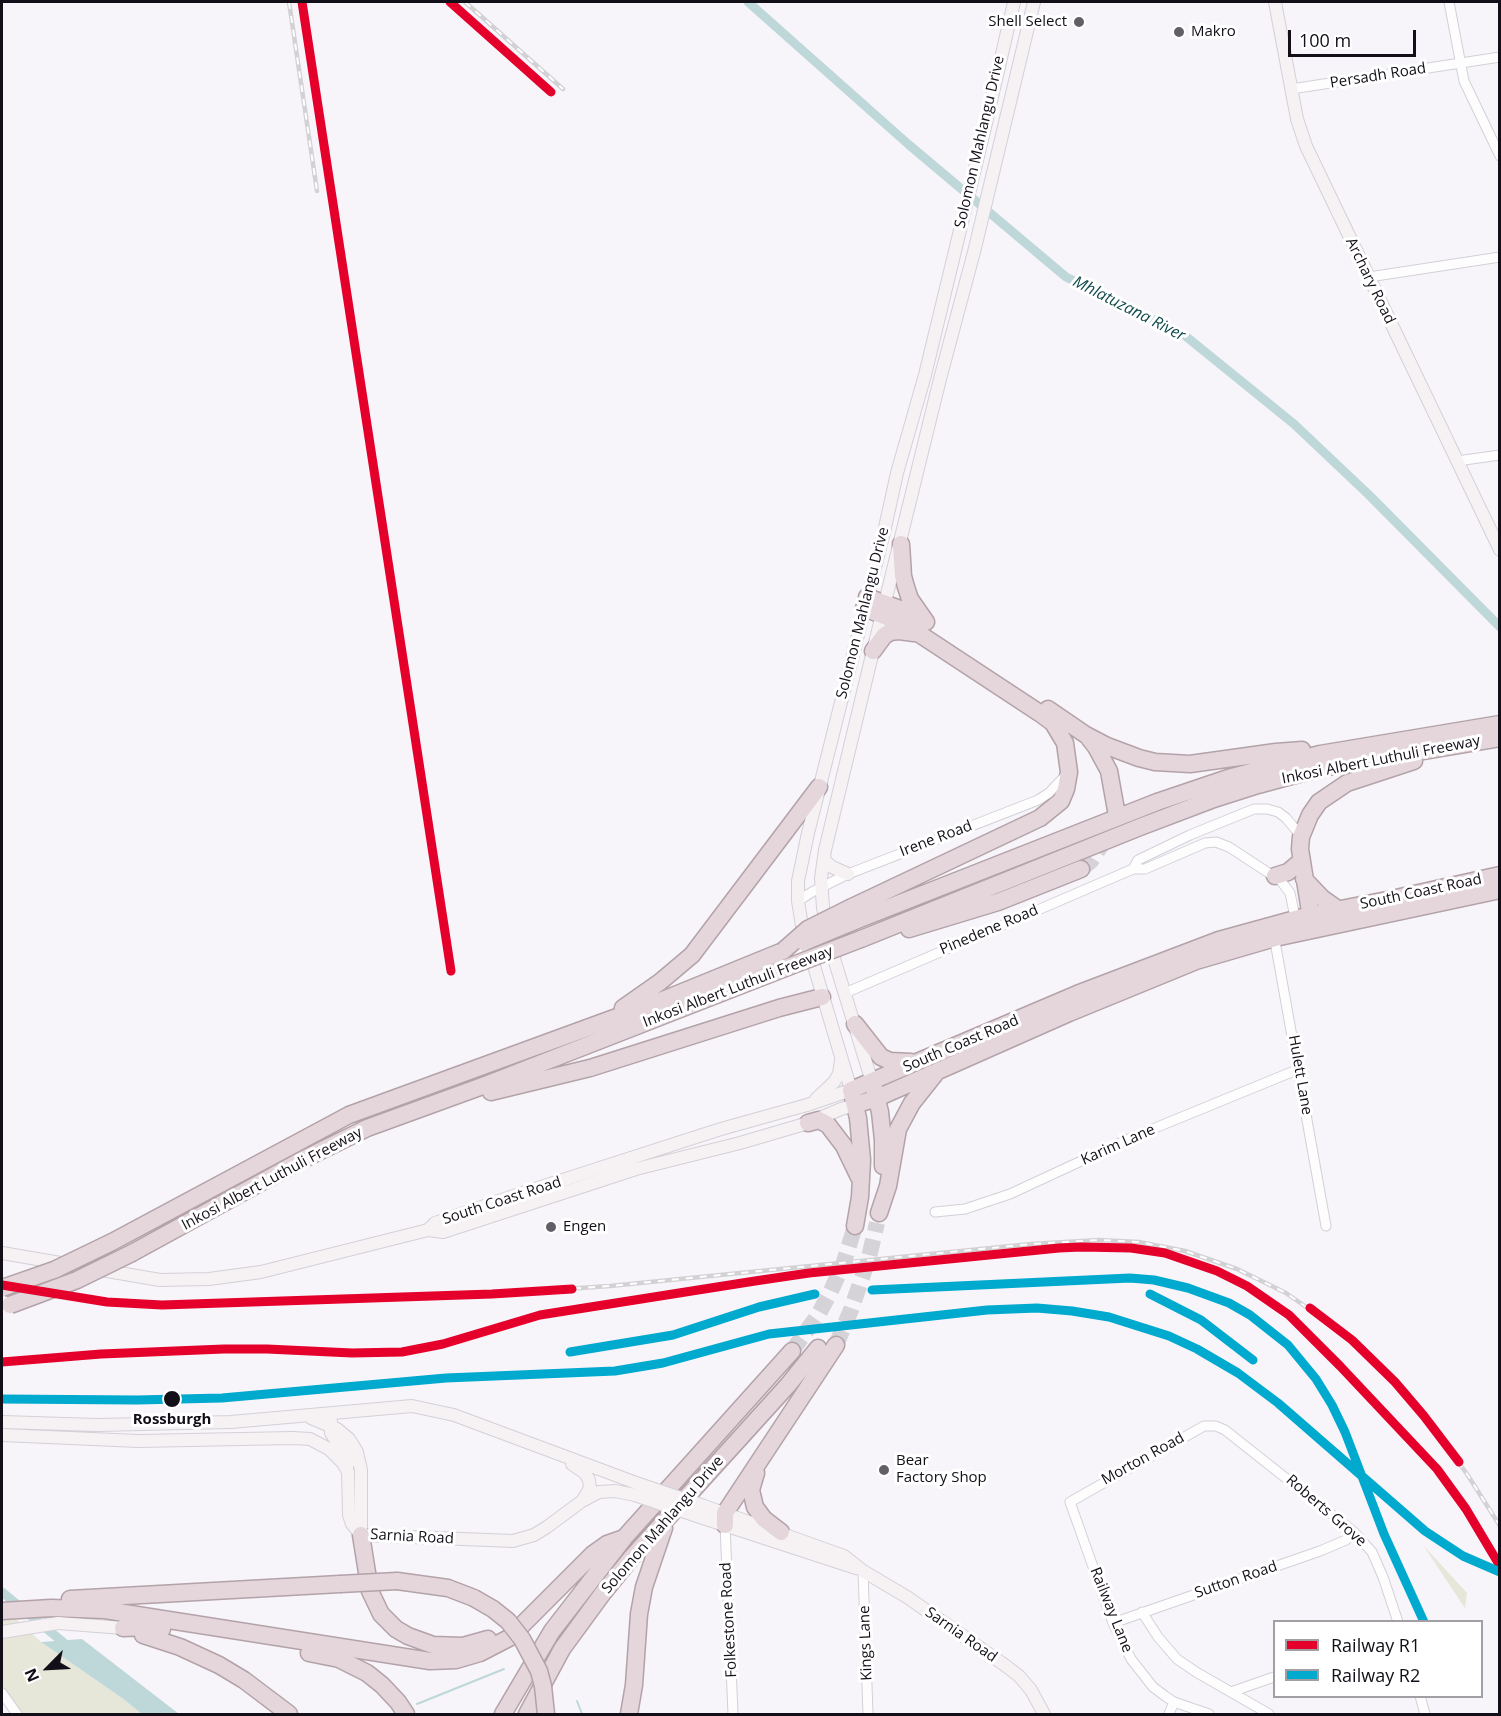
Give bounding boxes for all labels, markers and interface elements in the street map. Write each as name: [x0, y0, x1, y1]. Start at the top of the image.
place label: Shell Select: [988, 13, 1067, 31]
marker: Shell Select: [1072, 15, 1086, 29]
scale bar: [1291, 18, 1418, 56]
place label: Makro: [1191, 23, 1236, 41]
marker: Makro: [1172, 25, 1186, 39]
text: 100 m: [1299, 28, 1351, 52]
street label: Solomon Mahlangu Drive: [951, 54, 1009, 230]
street label: Persadh Road: [1329, 60, 1427, 92]
street label: Archary Road: [1341, 235, 1399, 327]
water label: Mhlatuzana River: [1070, 272, 1188, 346]
street label: Solomon Mahlangu Drive: [833, 525, 893, 701]
street label: Inkosi Albert Luthuli Freeway: [1280, 732, 1482, 788]
street label: Irene Road: [897, 817, 975, 861]
street label: South Coast Road: [1359, 870, 1483, 914]
street label: Pinedene Road: [937, 901, 1041, 959]
street label: Inkosi Albert Luthuli Freeway: [641, 942, 835, 1032]
street label: South Coast Road: [900, 1012, 1022, 1076]
street label: Hulett Lane: [1284, 1034, 1316, 1116]
street label: Karim Lane: [1078, 1121, 1158, 1169]
street label: Inkosi Albert Luthuli Freeway: [179, 1124, 365, 1234]
street label: South Coast Road: [440, 1173, 564, 1229]
place label: Engen: [563, 1218, 606, 1236]
marker: Engen: [544, 1220, 558, 1234]
marker: Rossburgh: [162, 1389, 182, 1409]
place label: Rossburgh: [133, 1411, 211, 1429]
street label: Morton Road: [1098, 1429, 1188, 1489]
place label: Bear Factory Shop: [896, 1452, 987, 1487]
street label: Solomon Mahlangu Drive: [598, 1453, 728, 1597]
marker: Bear Factory Shop: [877, 1463, 891, 1477]
street label: Roberts Grove: [1282, 1471, 1370, 1551]
street label: Sarnia Road: [370, 1526, 454, 1548]
street label: Sutton Road: [1192, 1557, 1280, 1603]
street label: Folkestone Road: [717, 1562, 741, 1678]
street label: Railway Lane: [1086, 1565, 1136, 1655]
street label: Sarnia Road: [922, 1604, 1000, 1666]
street label: Kings Lane: [856, 1605, 876, 1681]
legend: [1273, 1620, 1483, 1698]
text: Railway R1: [1331, 1633, 1420, 1657]
north arrow: [18, 1638, 78, 1698]
text: Railway R2: [1331, 1663, 1420, 1687]
text: N: [19, 1665, 44, 1686]

